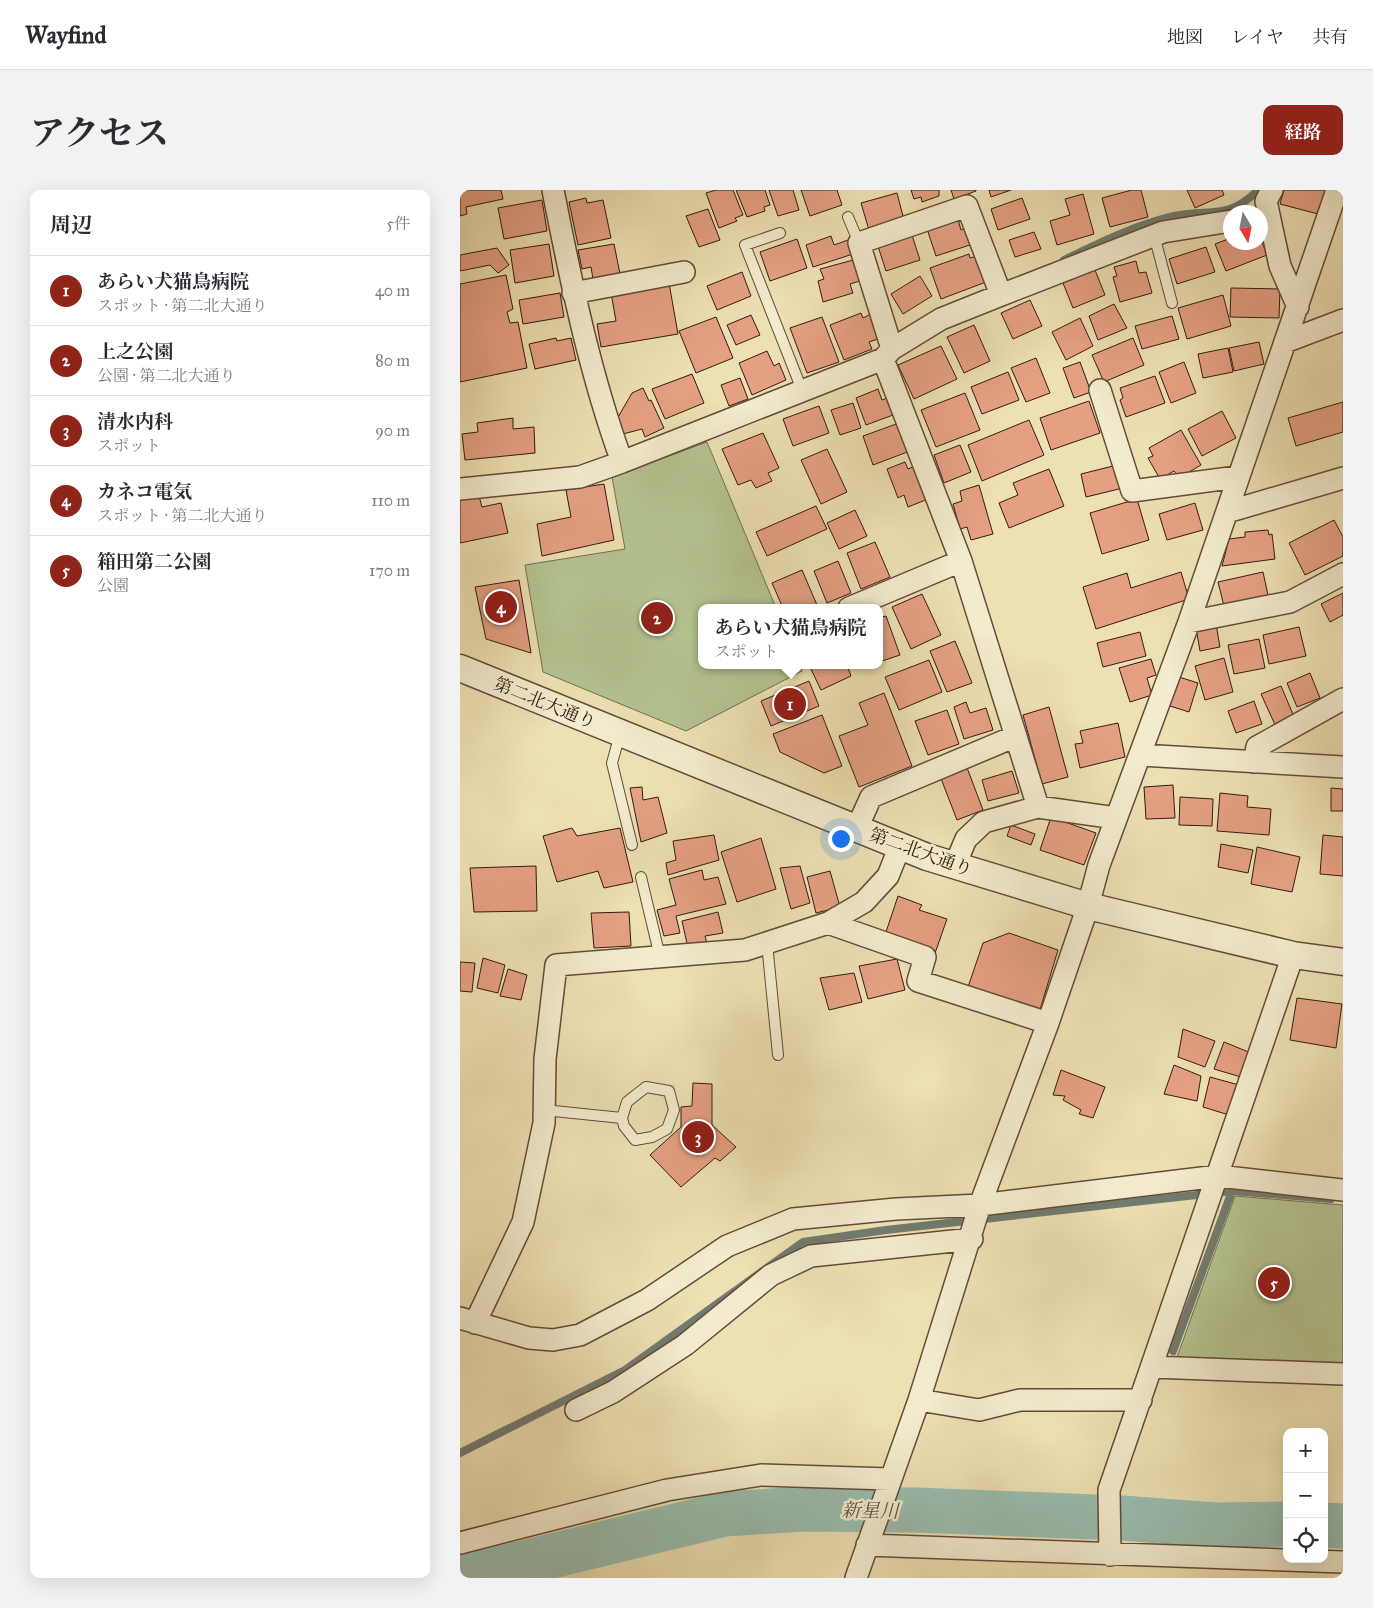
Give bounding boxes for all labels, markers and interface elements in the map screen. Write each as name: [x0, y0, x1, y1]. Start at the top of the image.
text: Wayfind: [25, 20, 107, 50]
text: 地図: [1167, 26, 1203, 48]
text: レイヤ: [1231, 26, 1284, 48]
text: 共有: [1312, 26, 1348, 48]
button: 経路: [1263, 105, 1343, 155]
text: アクセス: [30, 112, 169, 155]
north arrow: [1223, 205, 1268, 250]
text: 周辺: [50, 212, 92, 238]
text: 5件: [387, 214, 410, 233]
text: あらい犬猫鳥病院: [97, 270, 249, 293]
text: 1: [63, 281, 69, 300]
text: 40 m: [375, 281, 410, 300]
text: スポット · 第二北大通り: [97, 296, 267, 315]
text: 上之公園: [97, 340, 173, 363]
text: 2: [62, 351, 70, 370]
text: 80 m: [375, 351, 410, 370]
text: 公園 · 第二北大通り: [97, 366, 235, 385]
text: 清水内科: [97, 410, 173, 433]
text: 3: [63, 421, 69, 440]
text: 90 m: [375, 421, 410, 440]
text: スポット: [97, 436, 161, 455]
text: カネコ電気: [97, 480, 192, 503]
text: 4: [62, 491, 70, 510]
text: 110 m: [371, 491, 410, 510]
text: スポット · 第二北大通り: [97, 506, 267, 525]
text: 箱田第二公園: [97, 550, 211, 573]
text: 5: [62, 561, 70, 580]
text: 170 m: [369, 561, 410, 580]
text: 公園: [97, 576, 129, 595]
pin: 4: [485, 588, 517, 626]
pin: 2: [641, 599, 673, 637]
popup: [698, 604, 883, 669]
text: あらい犬猫鳥病院: [714, 616, 867, 639]
text: スポット: [714, 642, 779, 661]
street label: 第二北大通り: [491, 673, 599, 733]
pin: 1: [774, 685, 806, 723]
street label: 第二北大通り: [866, 823, 976, 881]
your location: [828, 826, 854, 852]
pin: 3: [682, 1118, 714, 1156]
pin: 5: [1258, 1264, 1290, 1302]
map controls: [1283, 1428, 1328, 1563]
button: +: [1283, 1428, 1328, 1473]
button: −: [1283, 1473, 1328, 1518]
water label: 新星川: [841, 1499, 901, 1523]
button: locate: [1283, 1518, 1328, 1563]

